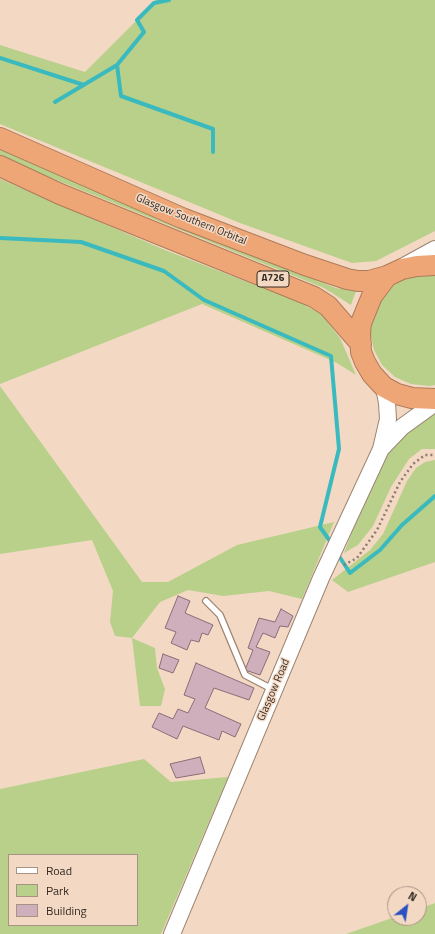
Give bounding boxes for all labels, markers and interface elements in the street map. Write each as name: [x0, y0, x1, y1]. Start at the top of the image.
street label: Glasgow Southern Orbital: [134, 192, 248, 248]
road number: A726: [257, 271, 289, 287]
street label: Glasgow Road: [255, 657, 293, 723]
legend: [8, 854, 138, 926]
text: Road: [46, 861, 72, 880]
text: Park: [46, 881, 69, 900]
north arrow: [387, 886, 427, 926]
text: N: [405, 888, 420, 905]
text: Building: [46, 901, 87, 920]

